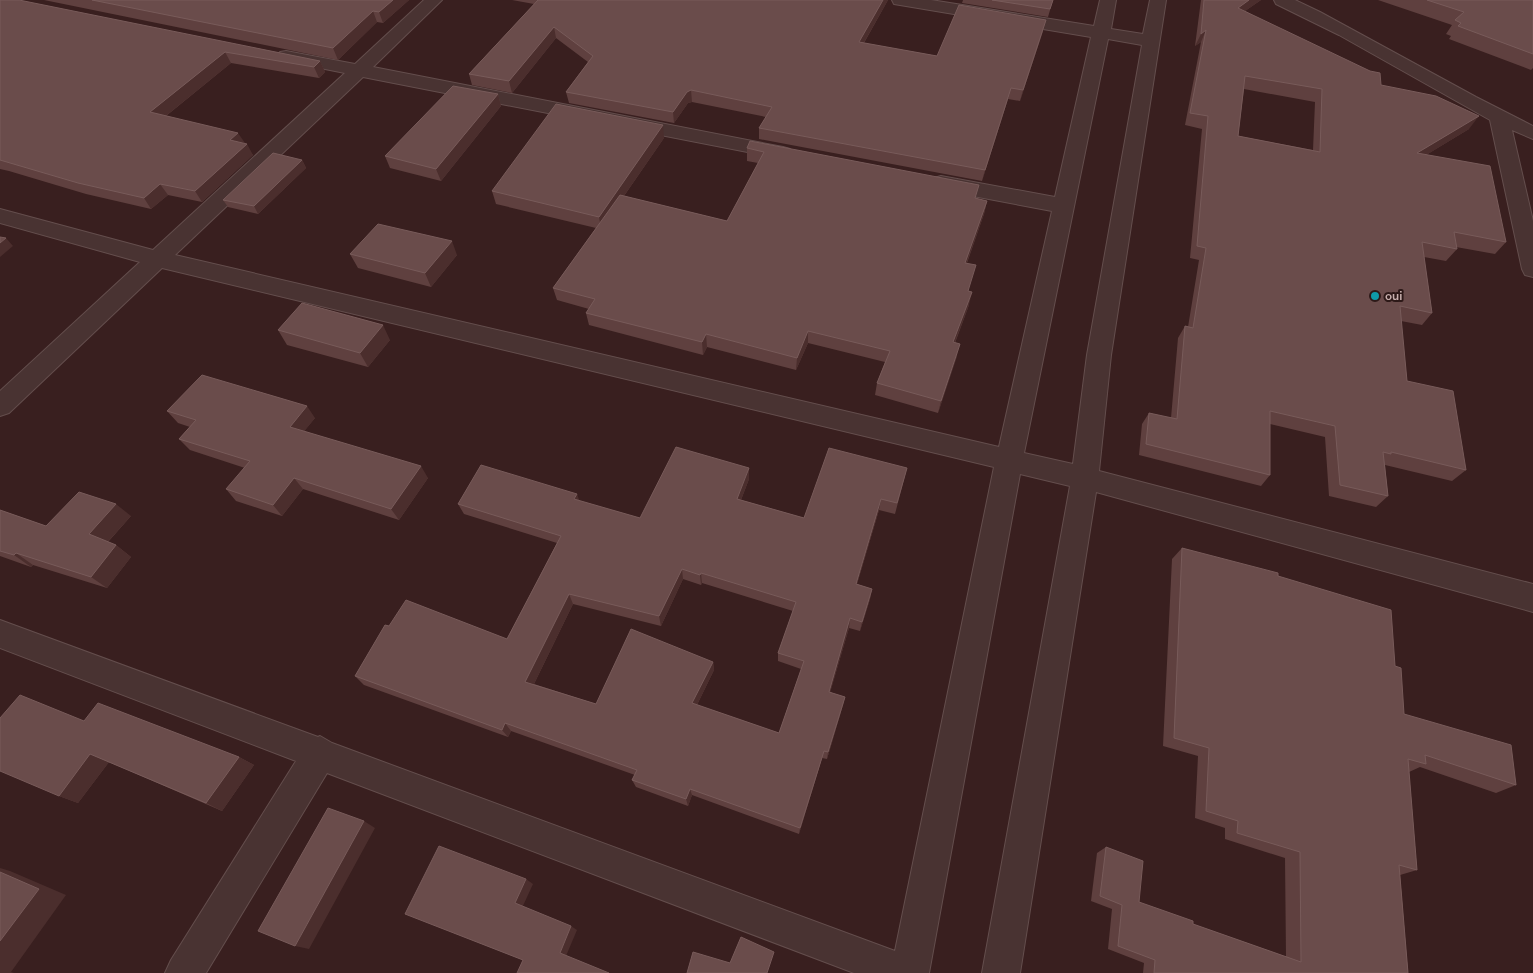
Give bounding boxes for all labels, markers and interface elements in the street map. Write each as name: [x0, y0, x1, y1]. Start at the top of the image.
place label: oui: [1385, 288, 1402, 303]
marker: oui: [1369, 290, 1381, 302]

